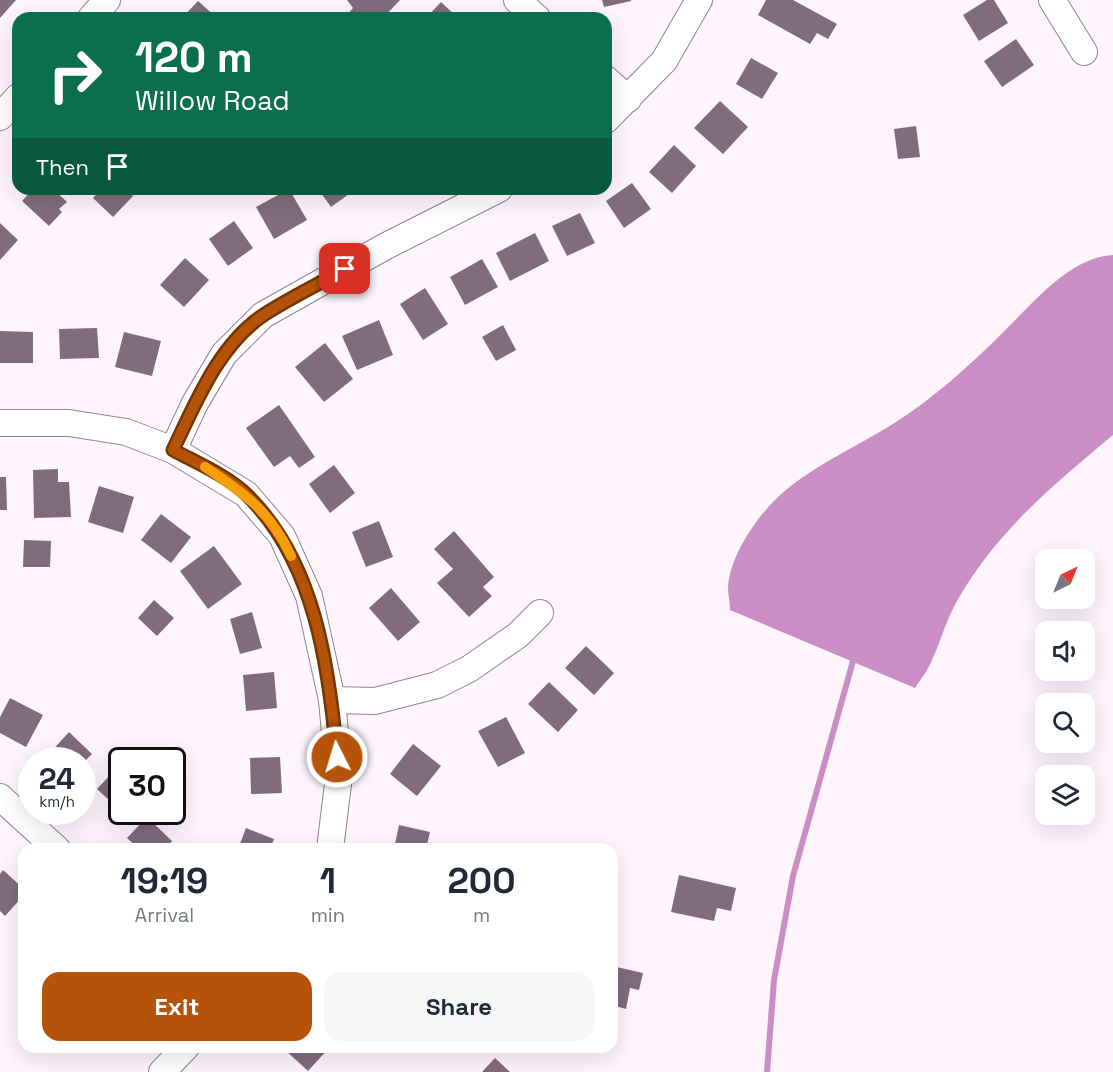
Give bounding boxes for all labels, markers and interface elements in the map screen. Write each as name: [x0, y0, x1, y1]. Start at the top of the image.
text: 120 m: [135, 31, 253, 84]
icon: right: [36, 36, 114, 114]
text: Willow Road: [135, 83, 290, 118]
icon: arrive: [101, 150, 134, 183]
text: Then: [36, 153, 89, 181]
pin: [319, 243, 370, 294]
icon: arrive: [328, 252, 361, 285]
north arrow: [1035, 549, 1095, 609]
map controls: [1035, 549, 1095, 825]
button: sound: [1035, 621, 1095, 681]
button: search: [1035, 693, 1095, 753]
position arrow: [305, 725, 369, 789]
speed limit sign: 30: [108, 747, 186, 825]
text: 24: [39, 759, 75, 798]
button: layers: [1035, 765, 1095, 825]
text: km/h: [39, 792, 75, 811]
text: 19:19: [120, 858, 208, 904]
text: 1: [320, 858, 336, 904]
text: 200: [447, 858, 516, 904]
text: Arrival: [135, 902, 194, 928]
text: min: [311, 902, 345, 928]
text: m: [473, 902, 490, 928]
button: Exit: [42, 972, 312, 1041]
button: Share: [324, 972, 594, 1041]

